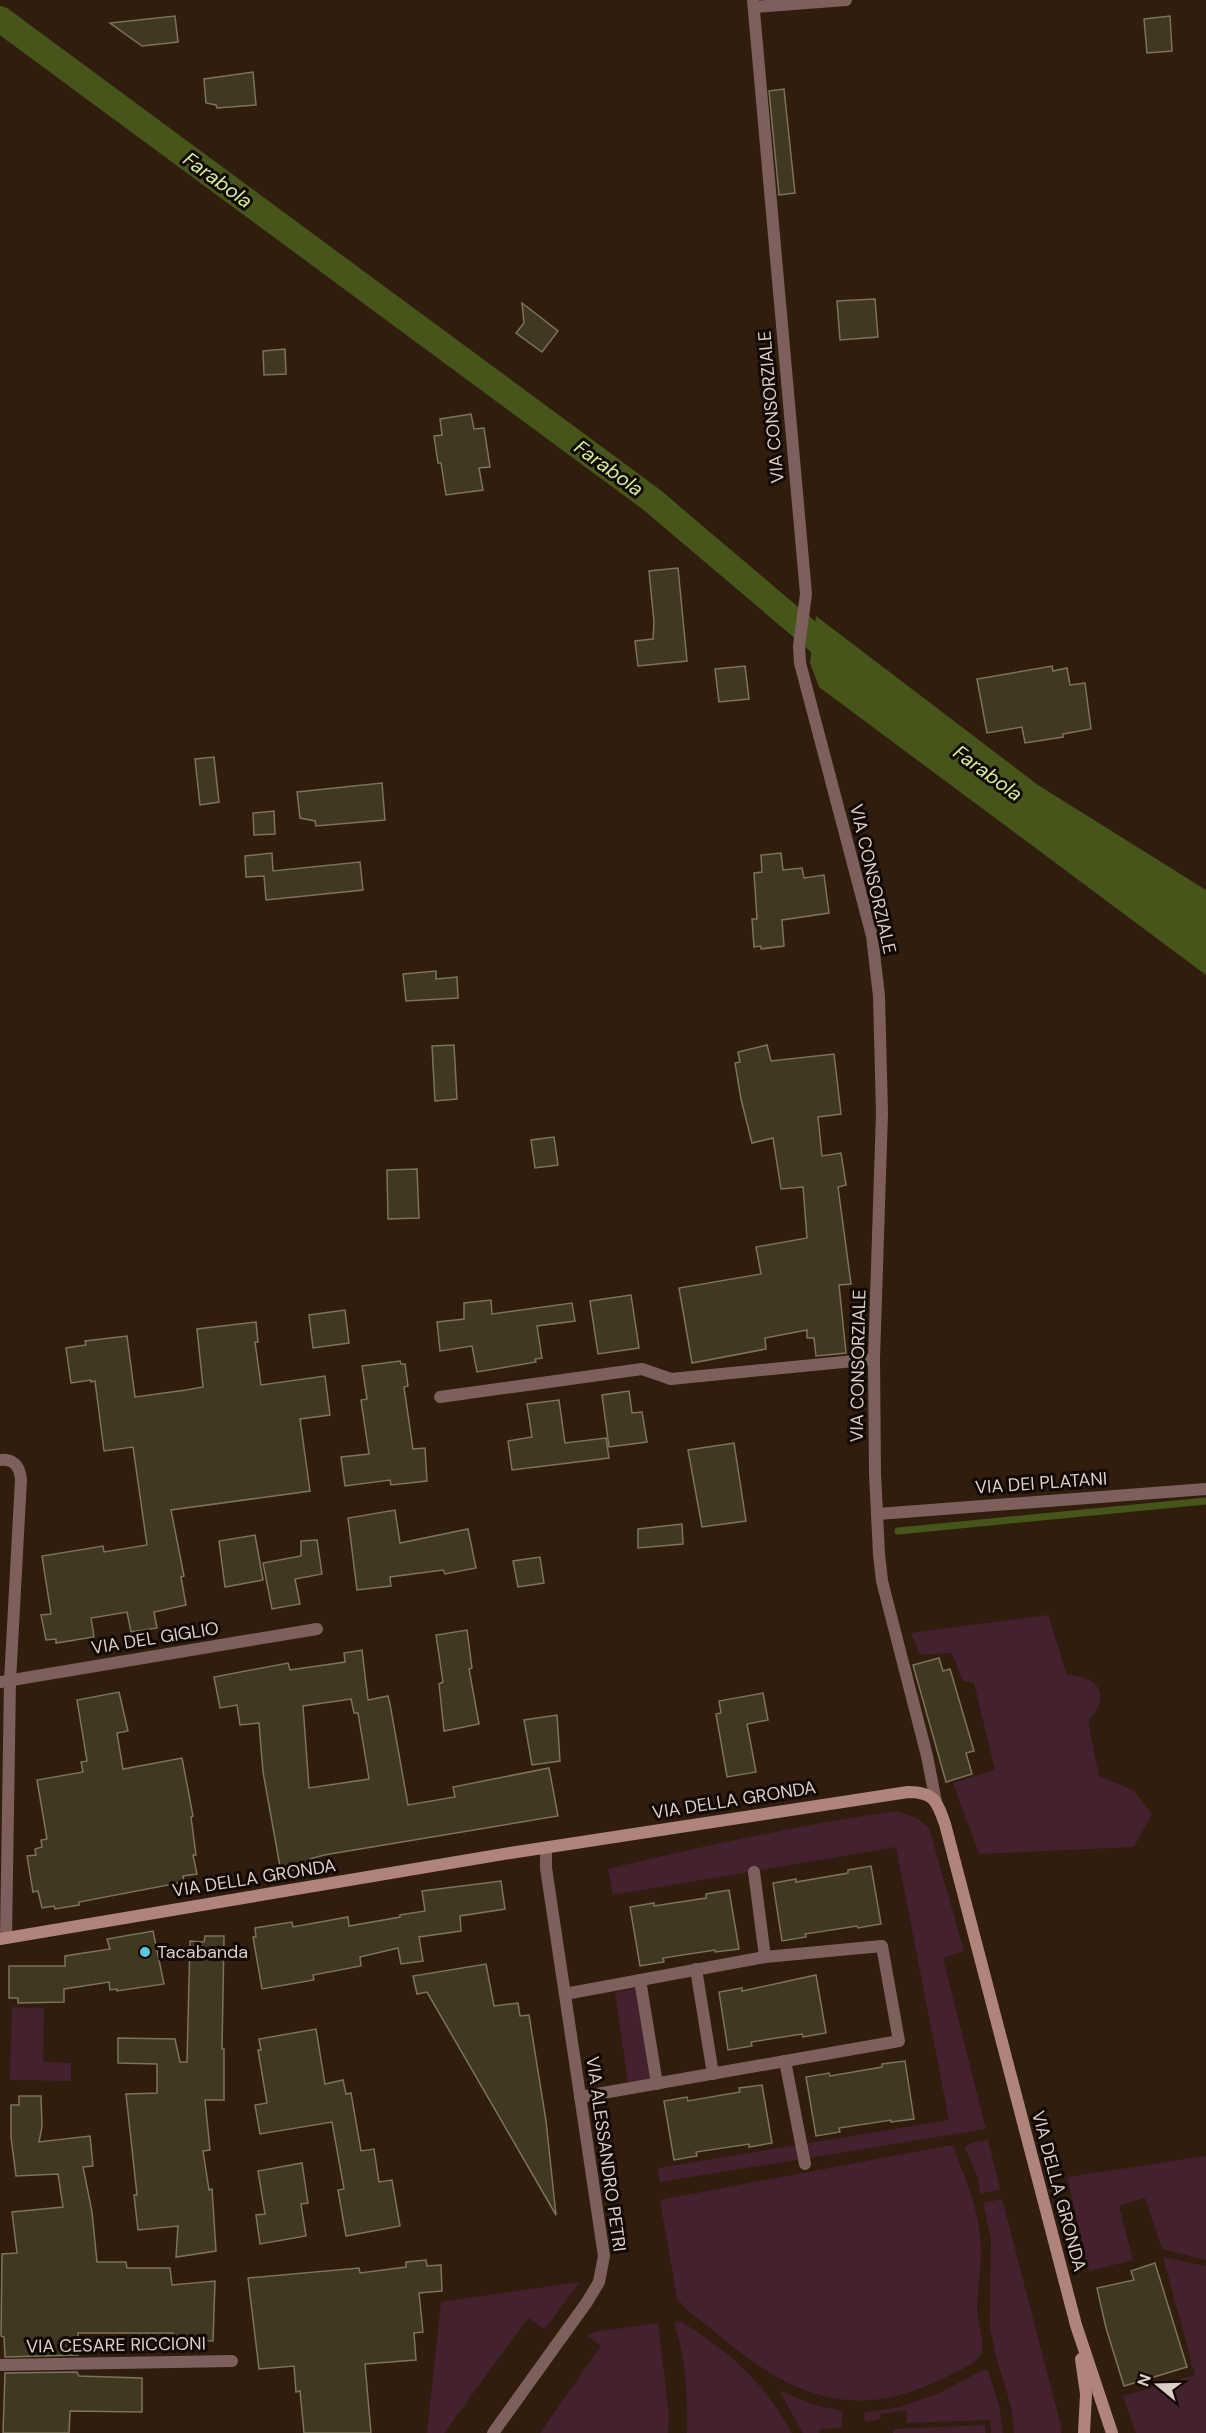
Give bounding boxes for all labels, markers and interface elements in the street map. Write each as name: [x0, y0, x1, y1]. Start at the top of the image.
water label: Farabola: [178, 146, 258, 214]
street label: VIA CONSORZIALE: [752, 330, 790, 484]
water label: Farabola: [569, 434, 649, 502]
water label: Farabola: [948, 739, 1028, 807]
street label: VIA CONSORZIALE: [844, 802, 902, 956]
street label: VIA CONSORZIALE: [845, 1289, 871, 1443]
street label: VIA DEI PLATANI: [974, 1466, 1108, 1500]
street label: VIA DEL GIGLIO: [89, 1616, 221, 1660]
street label: VIA DELLA GRONDA: [650, 1775, 818, 1825]
street label: VIA DELLA GRONDA: [170, 1853, 338, 1903]
place label: Tacabanda: [157, 1940, 248, 1964]
marker: Tacabanda: [138, 1945, 152, 1959]
street label: VIA ALESSANDRO PETRI: [580, 2055, 632, 2253]
street label: VIA DELLA GRONDA: [1026, 2108, 1092, 2274]
street label: VIA CESARE RICCIONI: [26, 2331, 206, 2359]
north arrow: [1128, 2355, 1188, 2415]
text: N: [1132, 2371, 1156, 2389]

